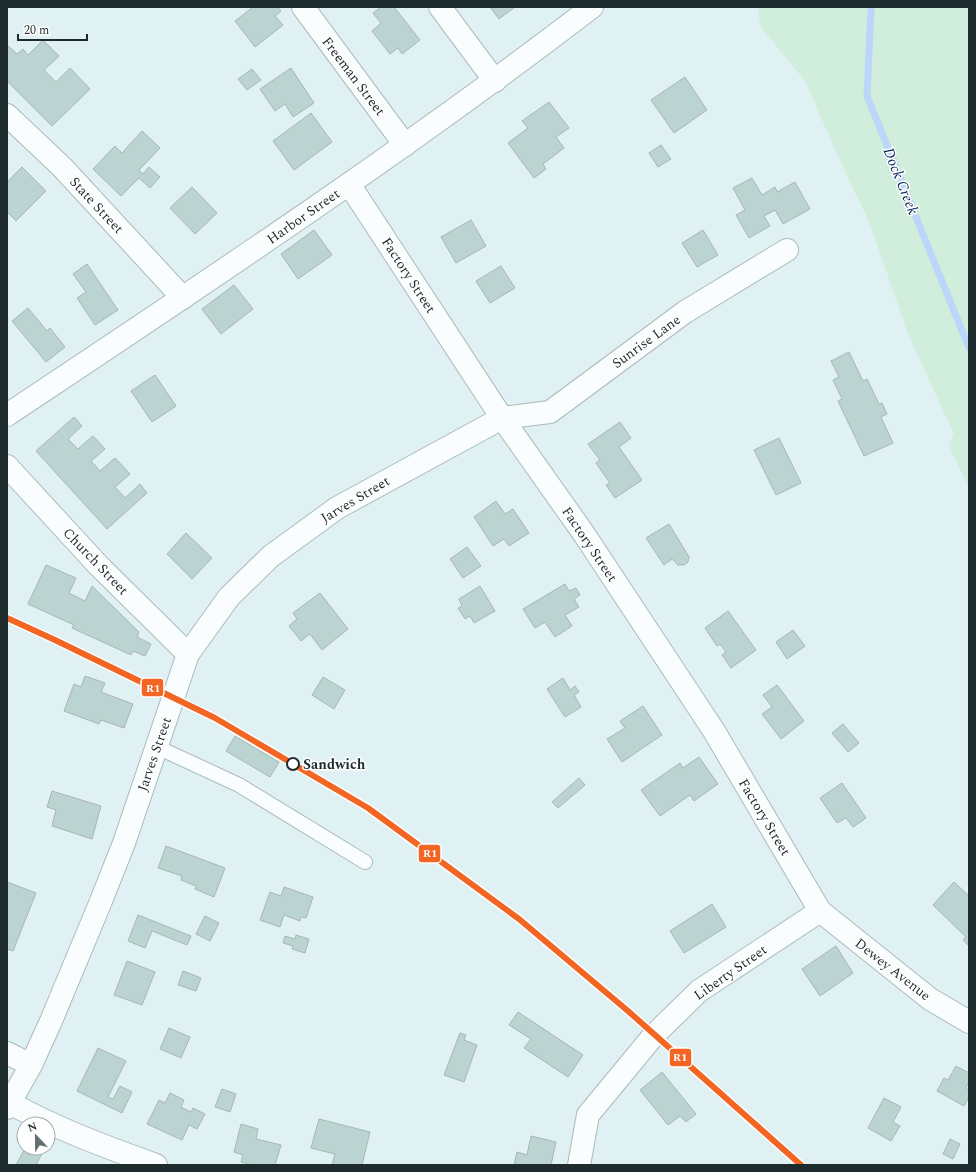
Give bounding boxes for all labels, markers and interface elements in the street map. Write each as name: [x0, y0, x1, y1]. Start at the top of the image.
scale bar: [18, 16, 87, 42]
text: 20 m: [24, 21, 49, 40]
street label: Freeman Street: [317, 32, 390, 120]
water label: Dock Creek: [877, 144, 924, 218]
street label: State Street: [65, 172, 129, 239]
street label: Harbor Street: [262, 183, 344, 249]
street label: Factory Street: [376, 233, 441, 317]
street label: Sunrise Lane: [608, 309, 685, 374]
street label: Jarves Street: [317, 471, 394, 528]
street label: Factory Street: [557, 502, 623, 586]
street label: Church Street: [58, 523, 133, 600]
line badge: R1: [141, 678, 164, 697]
text: R1: [146, 680, 160, 697]
street label: Jarves Street: [132, 714, 177, 794]
place label: Sandwich: [303, 754, 366, 775]
marker: Sandwich: [286, 757, 300, 771]
street label: Factory Street: [733, 775, 796, 860]
line badge: R1: [418, 844, 441, 863]
text: R1: [423, 845, 437, 862]
street label: Dewey Avenue: [850, 933, 935, 1006]
street label: Liberty Street: [689, 939, 771, 1005]
line badge: R1: [669, 1048, 692, 1067]
text: R1: [673, 1049, 687, 1066]
north arrow: [16, 1116, 56, 1156]
text: N: [25, 1118, 40, 1137]

